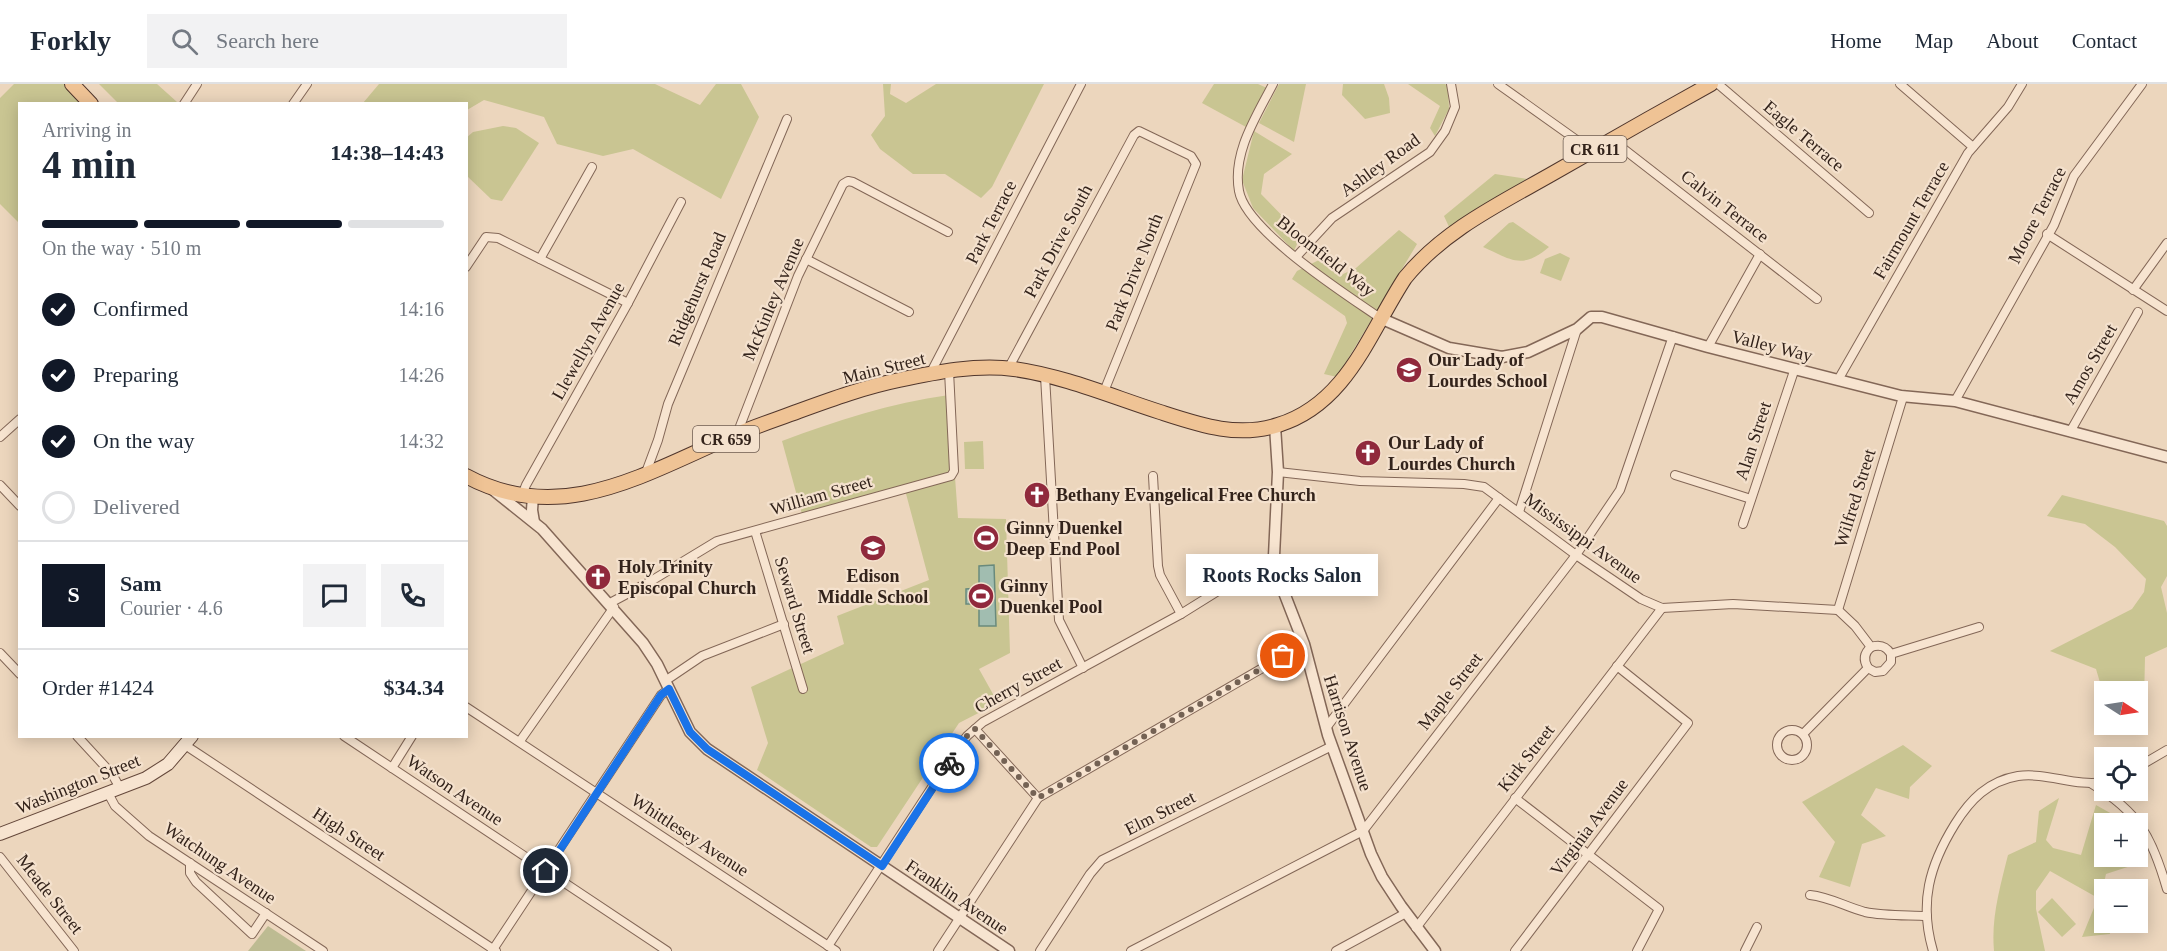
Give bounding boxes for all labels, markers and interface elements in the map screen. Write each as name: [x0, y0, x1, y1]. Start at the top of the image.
search box: [147, 14, 567, 68]
text: Forkly: [30, 25, 111, 56]
icon: search: [168, 25, 201, 58]
text: Search here: [216, 28, 319, 53]
text: Home: [1830, 29, 1882, 53]
text: Map: [1915, 29, 1953, 53]
text: About: [1986, 29, 2039, 53]
text: Contact: [2072, 29, 2137, 53]
street label: Eagle Terrace: [1760, 97, 1848, 175]
text: Arriving in: [42, 119, 131, 141]
street label: Ashley Road: [1336, 129, 1424, 201]
road number: CR 611: [1564, 136, 1626, 162]
text: 14:38–14:43: [330, 140, 444, 165]
text: 4 min: [42, 143, 136, 186]
street label: Fairmount Terrace: [1869, 157, 1953, 283]
street label: Moore Terrace: [2004, 163, 2070, 267]
street label: Calvin Terrace: [1677, 166, 1773, 246]
street label: Park Terrace: [961, 177, 1021, 267]
street label: Park Drive South: [1020, 181, 1096, 301]
street label: Park Drive North: [1101, 210, 1167, 334]
street label: Bloomfield Way: [1273, 212, 1379, 300]
street label: Ridgehurst Road: [664, 229, 730, 349]
street label: McKinley Avenue: [738, 235, 808, 363]
text: On the way · 510 m: [42, 237, 201, 259]
street label: Llewellyn Avenue: [547, 279, 629, 403]
icon: check: [42, 293, 75, 326]
text: Confirmed: [93, 296, 188, 321]
text: 14:16: [398, 298, 444, 320]
street label: Amos Street: [2059, 320, 2121, 408]
street label: Valley Way: [1729, 326, 1815, 366]
street label: Main Street: [841, 348, 927, 388]
place label: Our Lady of Lourdes School: [1428, 350, 1548, 391]
school or university icon: Our Lady of Lourdes School: [1394, 355, 1424, 385]
icon: check: [42, 359, 75, 392]
text: Preparing: [93, 362, 179, 387]
text: 14:26: [398, 364, 444, 386]
street label: Alan Street: [1731, 399, 1775, 483]
icon: check: [42, 425, 75, 458]
road number: CR 659: [693, 426, 759, 452]
text: On the way: [93, 428, 194, 453]
text: 14:32: [398, 430, 444, 452]
place label: Our Lady of Lourdes Church: [1388, 433, 1515, 474]
church icon: Our Lady of Lourdes Church: [1353, 438, 1383, 468]
street label: Wilfred Street: [1831, 446, 1879, 550]
street label: William Street: [768, 471, 874, 519]
church icon: Bethany Evangelical Free Church: [1022, 480, 1052, 510]
place label: Bethany Evangelical Free Church: [1056, 485, 1316, 505]
street label: Mississippi Avenue: [1520, 489, 1646, 587]
text: Delivered: [93, 494, 180, 519]
place label: Ginny Duenkel Deep End Pool: [1006, 518, 1123, 559]
sports icon: Ginny Duenkel Deep End Pool: [971, 523, 1001, 553]
school or university icon: Edison Middle School: [858, 533, 888, 563]
street label: Seward Street: [771, 554, 819, 656]
callout: Roots Rocks Salon: [1187, 554, 1379, 596]
place label: Holy Trinity Episcopal Church: [618, 557, 756, 598]
church icon: Holy Trinity Episcopal Church: [583, 562, 613, 592]
button: chat: [303, 564, 366, 627]
button: phone: [381, 564, 444, 627]
text: Roots Rocks Salon: [1203, 564, 1361, 586]
place label: Edison Middle School: [818, 566, 928, 607]
text: Sam: [120, 571, 162, 596]
place label: Ginny Duenkel Pool: [1000, 576, 1103, 617]
sports icon: Ginny Duenkel Pool: [966, 581, 996, 611]
text: S: [67, 582, 80, 607]
text: Courier · 4.6: [120, 597, 223, 619]
pin: [1257, 630, 1308, 681]
icon: bag: [1266, 639, 1299, 672]
street label: Maple Street: [1414, 648, 1486, 734]
street label: Cherry Street: [971, 653, 1065, 717]
street label: Harrison Avenue: [1320, 672, 1376, 794]
text: Order #1424: [42, 675, 154, 700]
text: $34.34: [384, 675, 444, 700]
north arrow: [2094, 681, 2148, 735]
map controls: [2094, 681, 2148, 933]
street label: Kirk Street: [1494, 721, 1558, 795]
courier: [919, 733, 979, 793]
icon: bike: [933, 747, 966, 780]
button: locate: [2094, 747, 2148, 801]
street label: Washington Street: [13, 750, 143, 818]
street label: Watson Avenue: [403, 750, 507, 830]
street label: Virginia Avenue: [1546, 774, 1632, 880]
street label: Elm Street: [1121, 787, 1199, 839]
street label: Whittlesey Avenue: [627, 790, 753, 880]
street label: High Street: [309, 803, 389, 865]
button: +: [2094, 813, 2148, 867]
street label: Watchung Avenue: [160, 818, 280, 908]
pin: [520, 845, 571, 896]
street label: Meade Street: [13, 850, 87, 938]
icon: home: [529, 854, 562, 887]
street label: Franklin Avenue: [902, 855, 1012, 939]
button: −: [2094, 879, 2148, 933]

